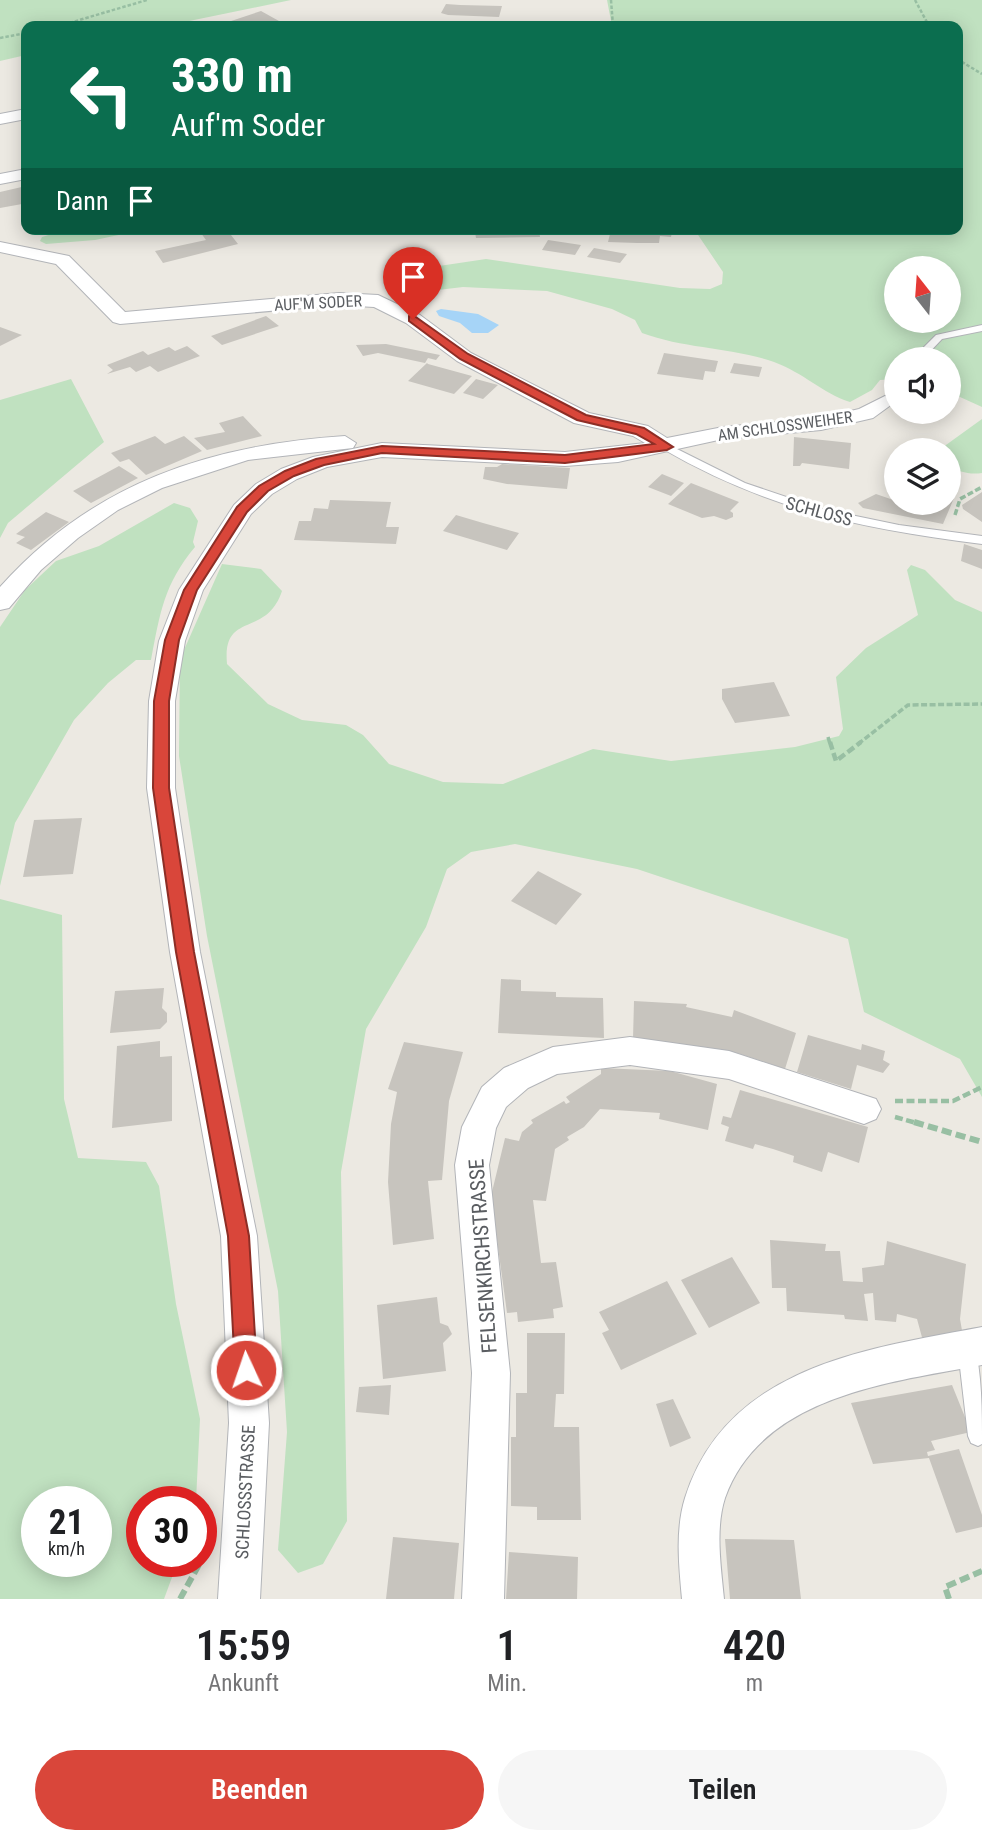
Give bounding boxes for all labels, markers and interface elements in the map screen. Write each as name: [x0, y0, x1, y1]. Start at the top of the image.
text: 330 m: [171, 47, 293, 104]
icon: left: [56, 49, 147, 140]
text: Auf'm Soder: [171, 106, 325, 144]
icon: arrive: [122, 182, 160, 220]
text: Dann: [56, 186, 108, 216]
pin: [383, 247, 443, 319]
north arrow: [884, 256, 961, 332]
map controls: [884, 256, 961, 515]
icon: arrive: [394, 258, 432, 296]
street label: AUF'M SODER: [274, 291, 363, 315]
button: sound: [884, 347, 961, 424]
street label: AM SCHLOSSWEIHER: [716, 407, 854, 445]
button: layers: [884, 438, 961, 515]
street label: SCHLOSS: [783, 492, 855, 530]
street label: FELSENKIRCHSTRASSE: [464, 1158, 502, 1354]
position arrow: [209, 1333, 283, 1407]
street label: SCHLOSSSTRASSE: [231, 1424, 259, 1560]
speed limit sign: 30: [126, 1486, 217, 1577]
text: 21: [49, 1502, 84, 1543]
text: km/h: [48, 1538, 85, 1559]
text: 15:59: [196, 1621, 291, 1670]
text: 1: [497, 1621, 518, 1670]
text: 420: [723, 1621, 786, 1670]
text: Ankunft: [208, 1670, 279, 1697]
text: Min.: [487, 1670, 527, 1697]
text: m: [746, 1670, 763, 1697]
button: Beenden: [35, 1750, 484, 1830]
button: Teilen: [498, 1750, 947, 1830]

